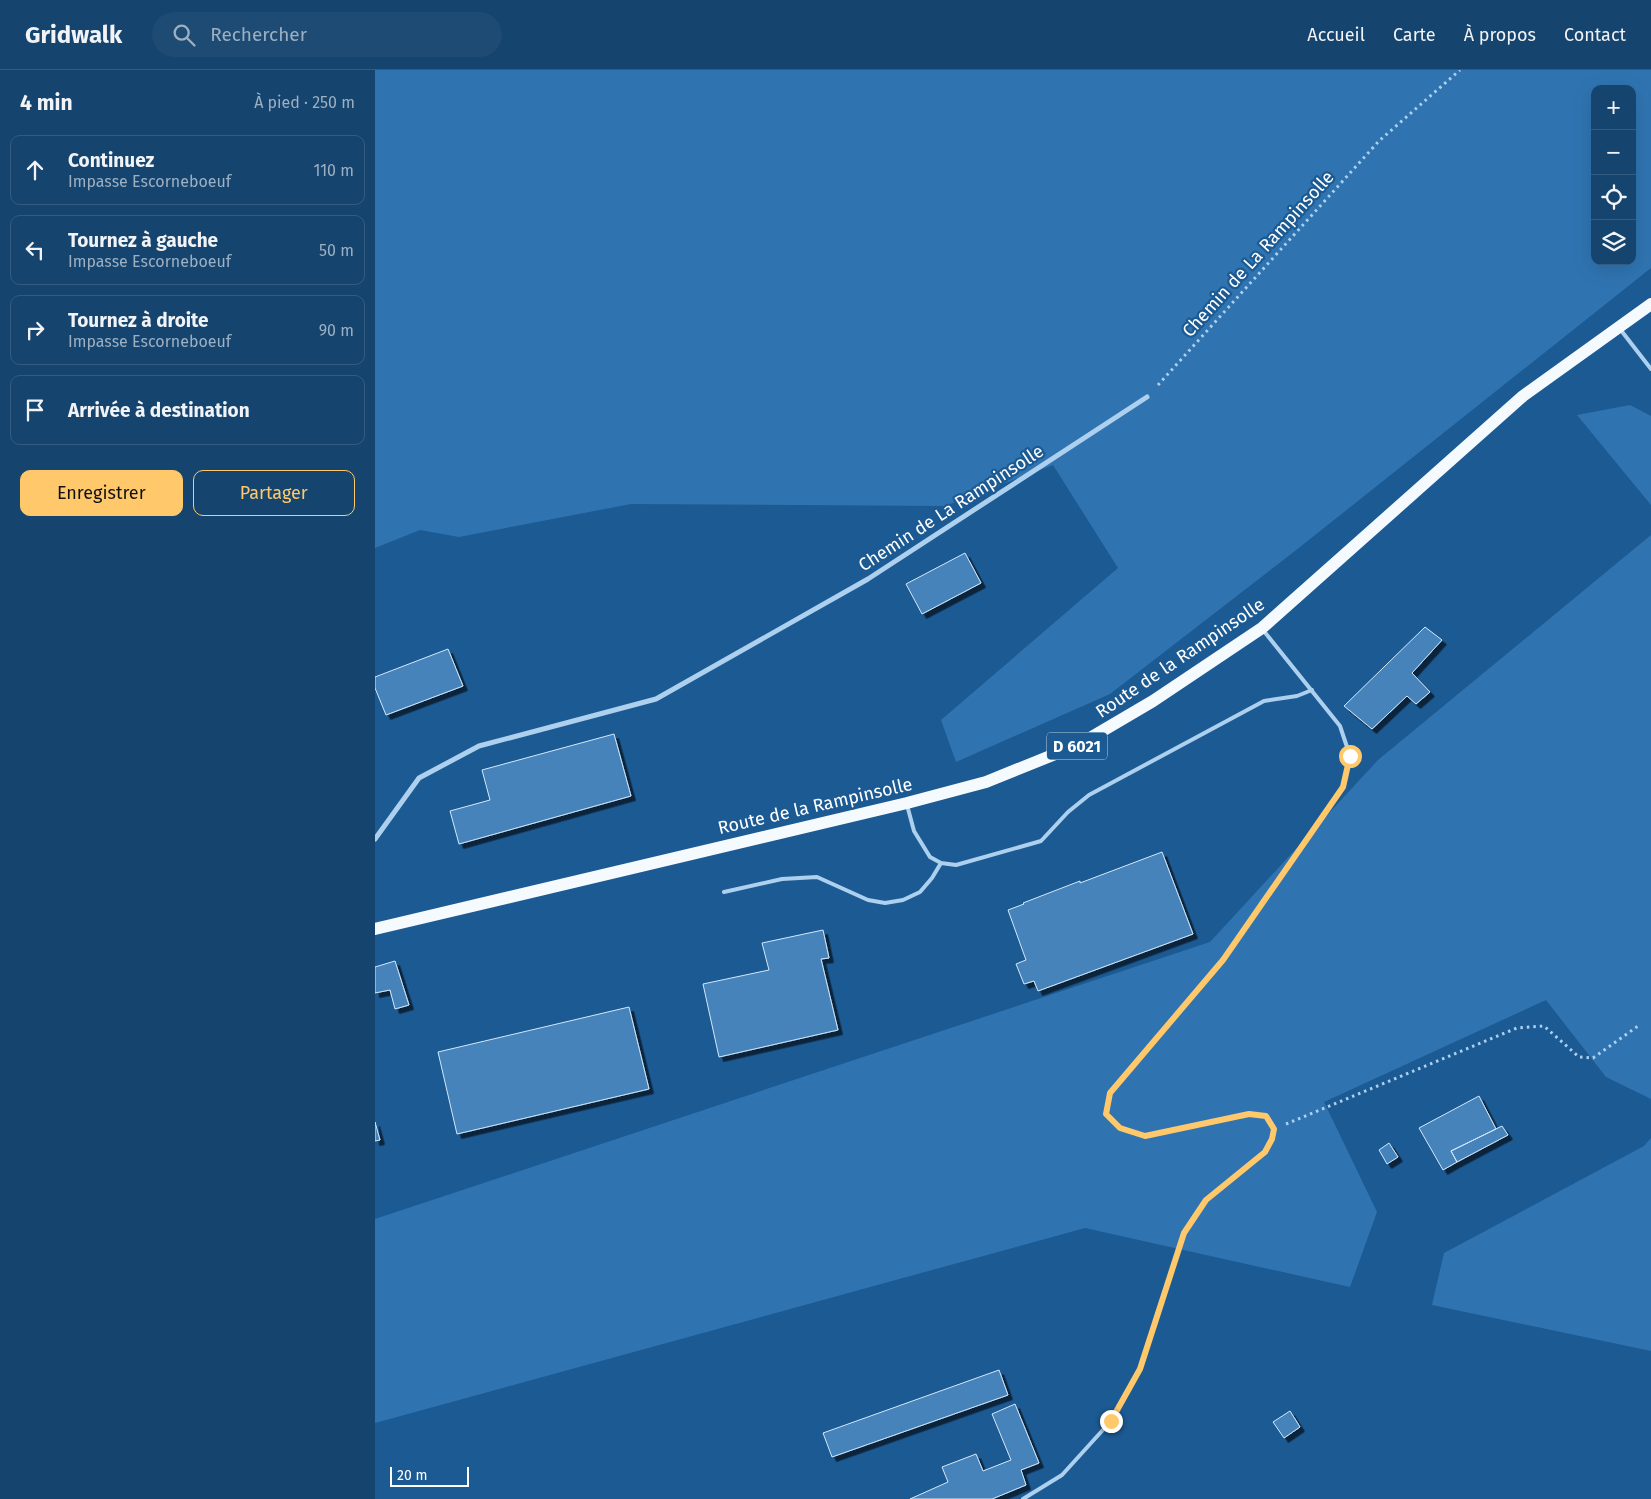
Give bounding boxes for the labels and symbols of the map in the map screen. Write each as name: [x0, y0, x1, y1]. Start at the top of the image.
street label: Chemin de La Rampinsolle: [1177, 166, 1339, 342]
street label: Chemin de La Rampinsolle: [854, 440, 1048, 576]
street label: Route de la Rampinsolle: [1091, 593, 1269, 723]
road number: D 6021: [1047, 732, 1107, 759]
route start: [1339, 745, 1362, 768]
street label: Route de la Rampinsolle: [716, 773, 914, 839]
route end: [1100, 1410, 1123, 1433]
scale bar: [390, 1464, 469, 1487]

